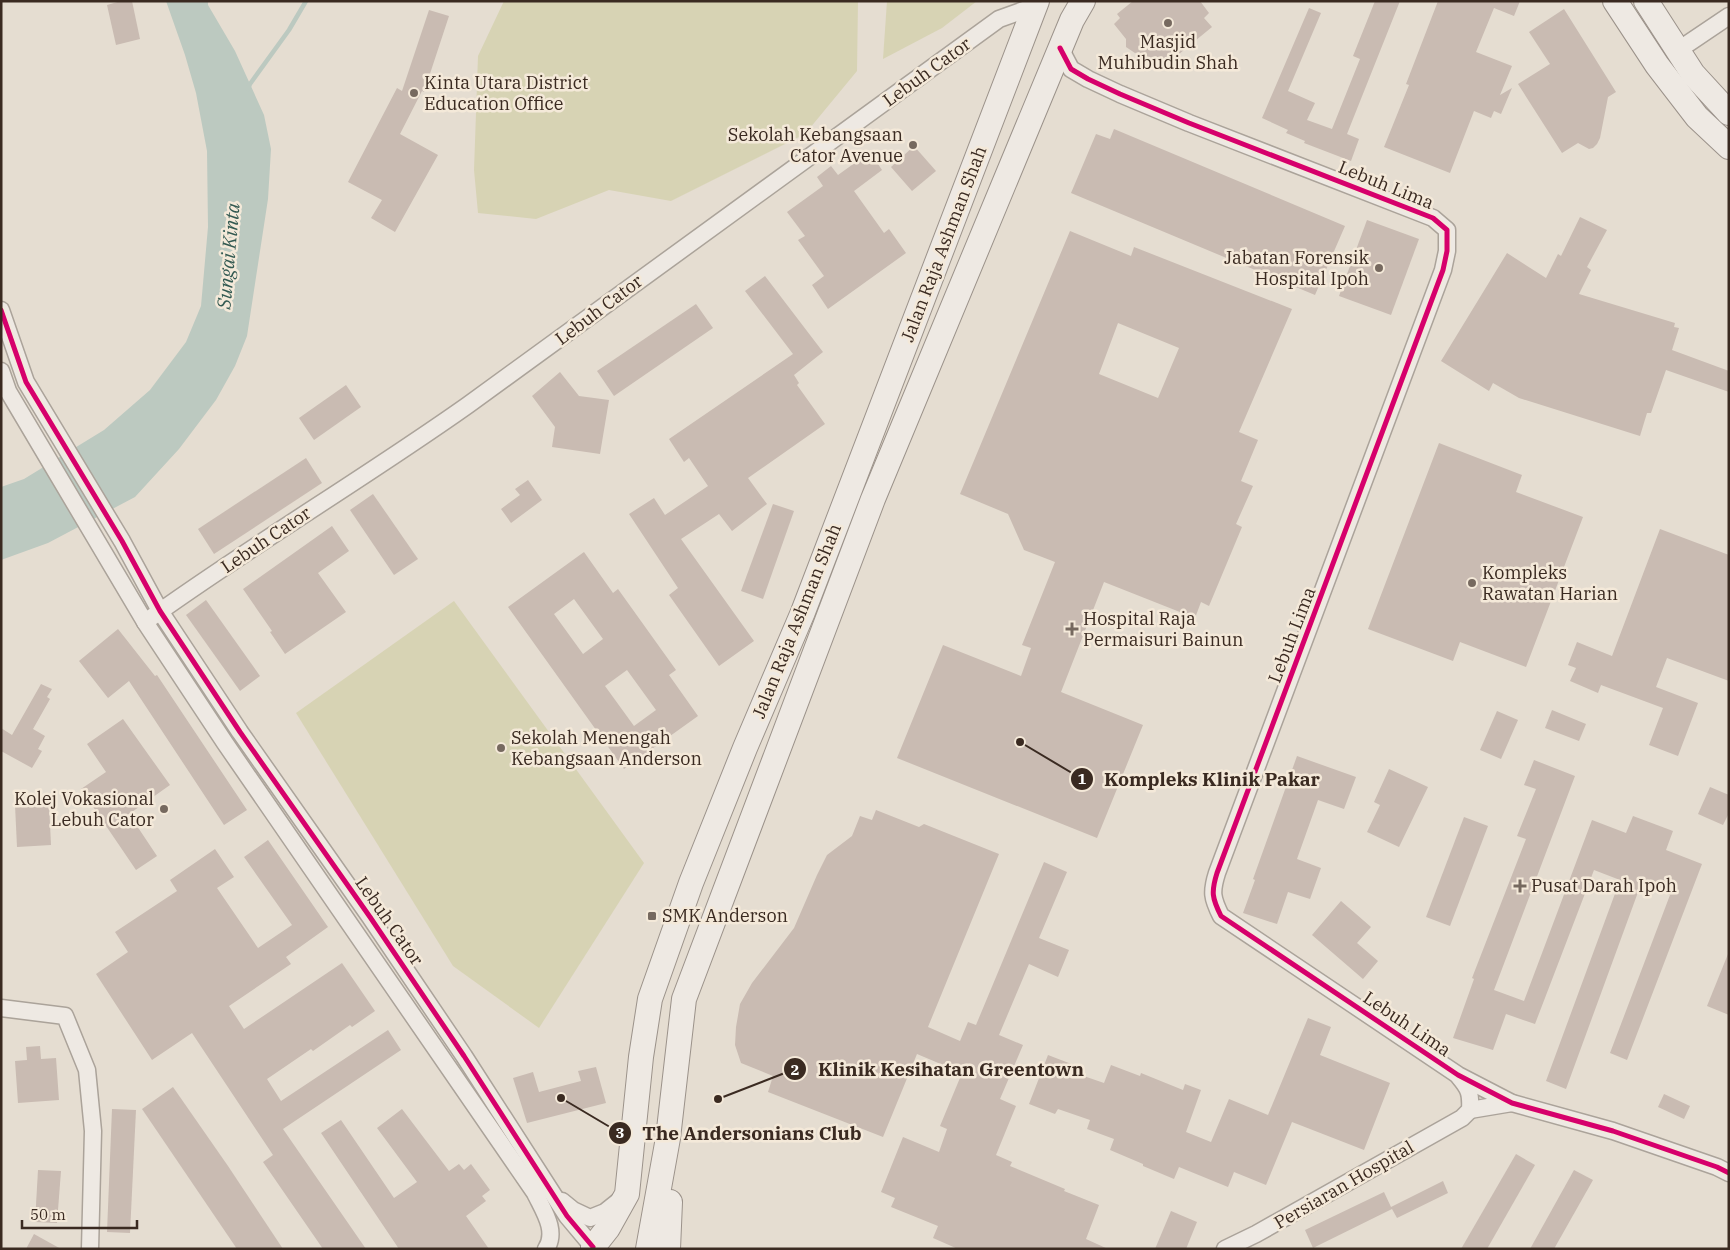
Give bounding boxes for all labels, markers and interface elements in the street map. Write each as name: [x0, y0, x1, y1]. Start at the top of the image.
marker: Masjid Muhibudin Shah: [1162, 17, 1174, 29]
place label: Masjid Muhibudin Shah: [1098, 30, 1238, 74]
street label: Lebuh Cator: [878, 32, 975, 111]
place label: Kinta Utara District Education Office: [424, 71, 588, 115]
marker: Kinta Utara District Education Office: [408, 87, 420, 99]
place label: Sekolah Kebangsaan Cator Avenue: [728, 123, 903, 167]
marker: Sekolah Kebangsaan Cator Avenue: [907, 139, 919, 151]
street label: Jalan Raja Ashman Shah: [895, 143, 992, 345]
street label: Lebuh Lima: [1335, 155, 1437, 214]
water label: Sungai Kinta: [211, 201, 245, 311]
place label: Jabatan Forensik Hospital Ipoh: [1224, 246, 1369, 290]
marker: Jabatan Forensik Hospital Ipoh: [1373, 262, 1385, 274]
street label: Lebuh Cator: [551, 269, 647, 350]
street label: Lebuh Cator: [216, 501, 315, 578]
street label: Jalan Raja Ashman Shah: [747, 520, 846, 722]
place label: Kompleks Rawatan Harian: [1482, 561, 1618, 605]
marker: Kompleks Rawatan Harian: [1466, 577, 1478, 589]
street label: Lebuh Lima: [1263, 583, 1320, 686]
place label: Hospital Raja Permaisuri Bainun: [1083, 607, 1244, 651]
marker: Hospital Raja Permaisuri Bainun: [1065, 622, 1079, 636]
place label: Sekolah Menengah Kebangsaan Anderson: [511, 726, 702, 770]
marker: Sekolah Menengah Kebangsaan Anderson: [495, 742, 507, 754]
callout: Kompleks Klinik Pakar: [1069, 762, 1330, 796]
text: Kompleks Klinik Pakar: [1104, 767, 1321, 791]
text: 1: [1077, 769, 1087, 788]
place label: Kolej Vokasional Lebuh Cator: [14, 787, 154, 831]
marker: Kolej Vokasional Lebuh Cator: [158, 803, 170, 815]
street label: Lebuh Cator: [350, 872, 428, 970]
place label: Pusat Darah Ipoh: [1531, 874, 1677, 897]
marker: Pusat Darah Ipoh: [1513, 879, 1527, 893]
place label: SMK Anderson: [662, 904, 788, 927]
marker: SMK Anderson: [646, 910, 658, 922]
street label: Lebuh Lima: [1359, 986, 1456, 1061]
callout: Klinik Kesihatan Greentown: [783, 1052, 1094, 1086]
text: Klinik Kesihatan Greentown: [818, 1057, 1084, 1081]
text: 2: [790, 1060, 800, 1079]
callout: The Andersonians Club: [608, 1116, 872, 1150]
text: The Andersonians Club: [642, 1121, 862, 1145]
text: 3: [615, 1123, 625, 1142]
street label: Persiaran Hospital: [1270, 1135, 1418, 1234]
scale bar: [22, 1198, 138, 1230]
text: 50 m: [30, 1205, 66, 1224]

